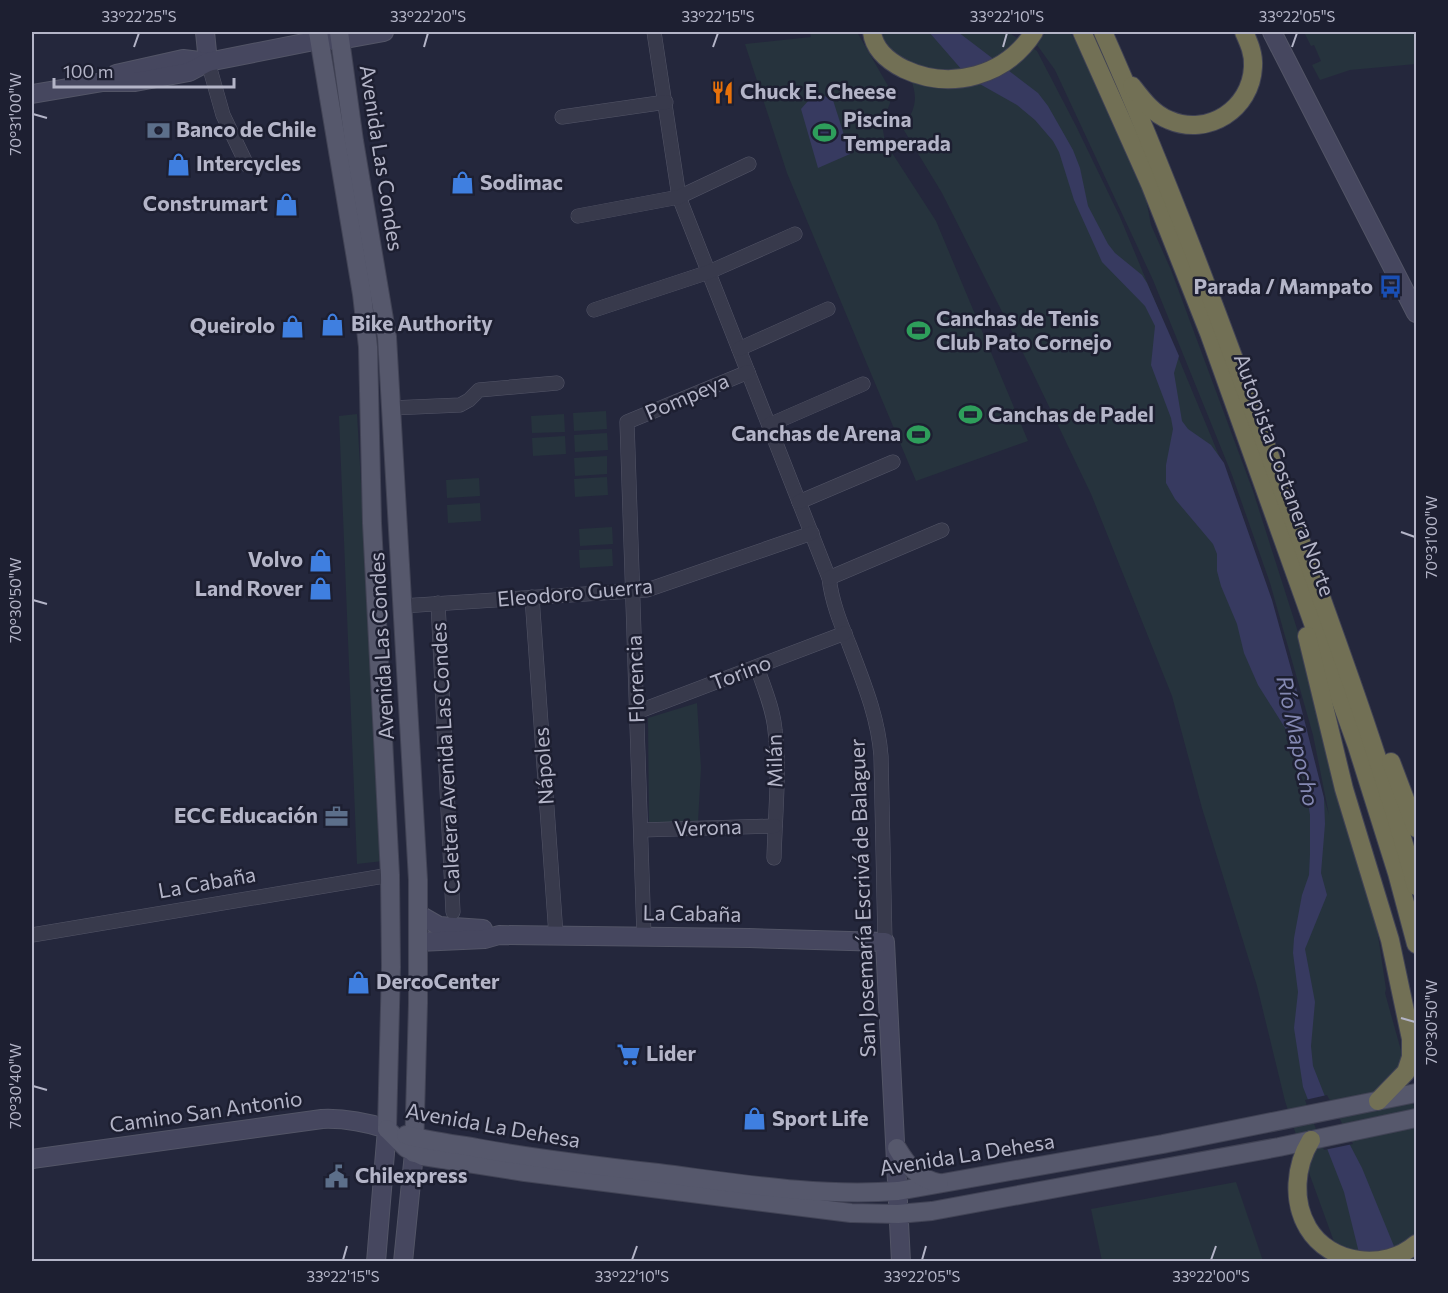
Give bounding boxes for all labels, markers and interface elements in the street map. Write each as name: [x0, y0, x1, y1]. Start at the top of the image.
text: 33°22'25"S: [101, 7, 177, 25]
text: 33°22'20"S: [390, 7, 466, 25]
text: 33°22'15"S: [681, 7, 755, 25]
text: 33°22'10"S: [970, 7, 1044, 25]
text: 33°22'05"S: [1259, 7, 1335, 25]
scale bar: [54, 51, 234, 89]
text: 100 m: [63, 60, 113, 82]
street label: Avenida Las Condes: [355, 63, 410, 253]
text: 70°31'00"W: [6, 72, 24, 156]
place label: Chuck E. Cheese: [740, 78, 896, 103]
restaurant icon: Chuck E. Cheese: [709, 79, 735, 105]
place label: Piscina Temperada: [843, 106, 951, 155]
place label: Banco de Chile: [176, 116, 316, 141]
bank icon: Banco de Chile: [145, 117, 171, 143]
sports icon: Piscina Temperada: [812, 119, 838, 145]
place label: Intercycles: [196, 150, 301, 175]
shop icon: Intercycles: [165, 151, 191, 177]
place label: Sodimac: [480, 169, 563, 194]
shop icon: Sodimac: [449, 170, 475, 196]
place label: Construmart: [143, 190, 268, 215]
shop icon: Construmart: [273, 191, 299, 217]
place label: Parada / Mampato: [1194, 273, 1373, 298]
bus stop icon: Parada / Mampato: [1378, 274, 1404, 300]
place label: Canchas de Tenis Club Pato Cornejo: [936, 305, 1112, 354]
place label: Bike Authority: [351, 310, 493, 335]
shop icon: Bike Authority: [320, 311, 346, 337]
place label: Queirolo: [190, 312, 275, 337]
shop icon: Queirolo: [280, 313, 306, 339]
sports icon: Canchas de Tenis Club Pato Cornejo: [905, 318, 931, 344]
street label: Autopista Costanera Norte: [1230, 350, 1341, 599]
street label: Pompeya: [641, 367, 732, 424]
place label: Canchas de Padel: [988, 401, 1154, 426]
sports icon: Canchas de Padel: [957, 402, 983, 428]
place label: Canchas de Arena: [731, 420, 901, 445]
sports icon: Canchas de Arena: [906, 421, 932, 447]
text: 70°31'00"W: [1422, 495, 1440, 579]
place label: Volvo: [248, 546, 303, 571]
shop icon: Volvo: [308, 547, 334, 573]
street label: Avenida Las Condes: [363, 552, 398, 741]
text: 70°30'50"W: [6, 557, 24, 643]
street label: Eleodoro Guerra: [496, 572, 654, 611]
place label: Land Rover: [195, 575, 303, 600]
shop icon: Land Rover: [308, 576, 334, 602]
street label: Caletera Avenida Las Condes: [425, 621, 464, 895]
street label: Florencia: [620, 635, 649, 723]
street label: Torino: [707, 649, 774, 695]
water label: Río Mapocho: [1271, 673, 1326, 809]
street label: Nápoles: [527, 726, 558, 806]
street label: Milán: [761, 734, 786, 788]
street label: San Josemaría Escrivá de Balaguer: [843, 738, 880, 1058]
place label: ECC Educación: [174, 802, 318, 827]
office icon: ECC Educación: [323, 803, 349, 829]
street label: Verona: [674, 813, 742, 840]
street label: La Cabaña: [156, 861, 258, 902]
street label: La Cabaña: [642, 899, 742, 926]
place label: DercoCenter: [376, 968, 500, 993]
shop icon: DercoCenter: [345, 969, 371, 995]
text: 70°30'50"W: [1422, 979, 1440, 1065]
place label: Lider: [646, 1040, 696, 1065]
supermarket icon: Lider: [615, 1041, 641, 1067]
text: 70°30'40"W: [6, 1043, 24, 1129]
street label: Camino San Antonio: [108, 1085, 304, 1136]
street label: Avenida La Dehesa: [404, 1097, 583, 1152]
place label: Sport Life: [772, 1105, 868, 1130]
shop icon: Sport Life: [741, 1106, 767, 1132]
street label: Avenida La Dehesa: [877, 1127, 1056, 1180]
place label: Chilexpress: [355, 1162, 468, 1187]
public building icon: Chilexpress: [324, 1163, 350, 1189]
text: 33°22'15"S: [306, 1267, 380, 1285]
text: 33°22'10"S: [595, 1267, 669, 1285]
text: 33°22'05"S: [884, 1267, 960, 1285]
text: 33°22'00"S: [1172, 1267, 1250, 1285]

